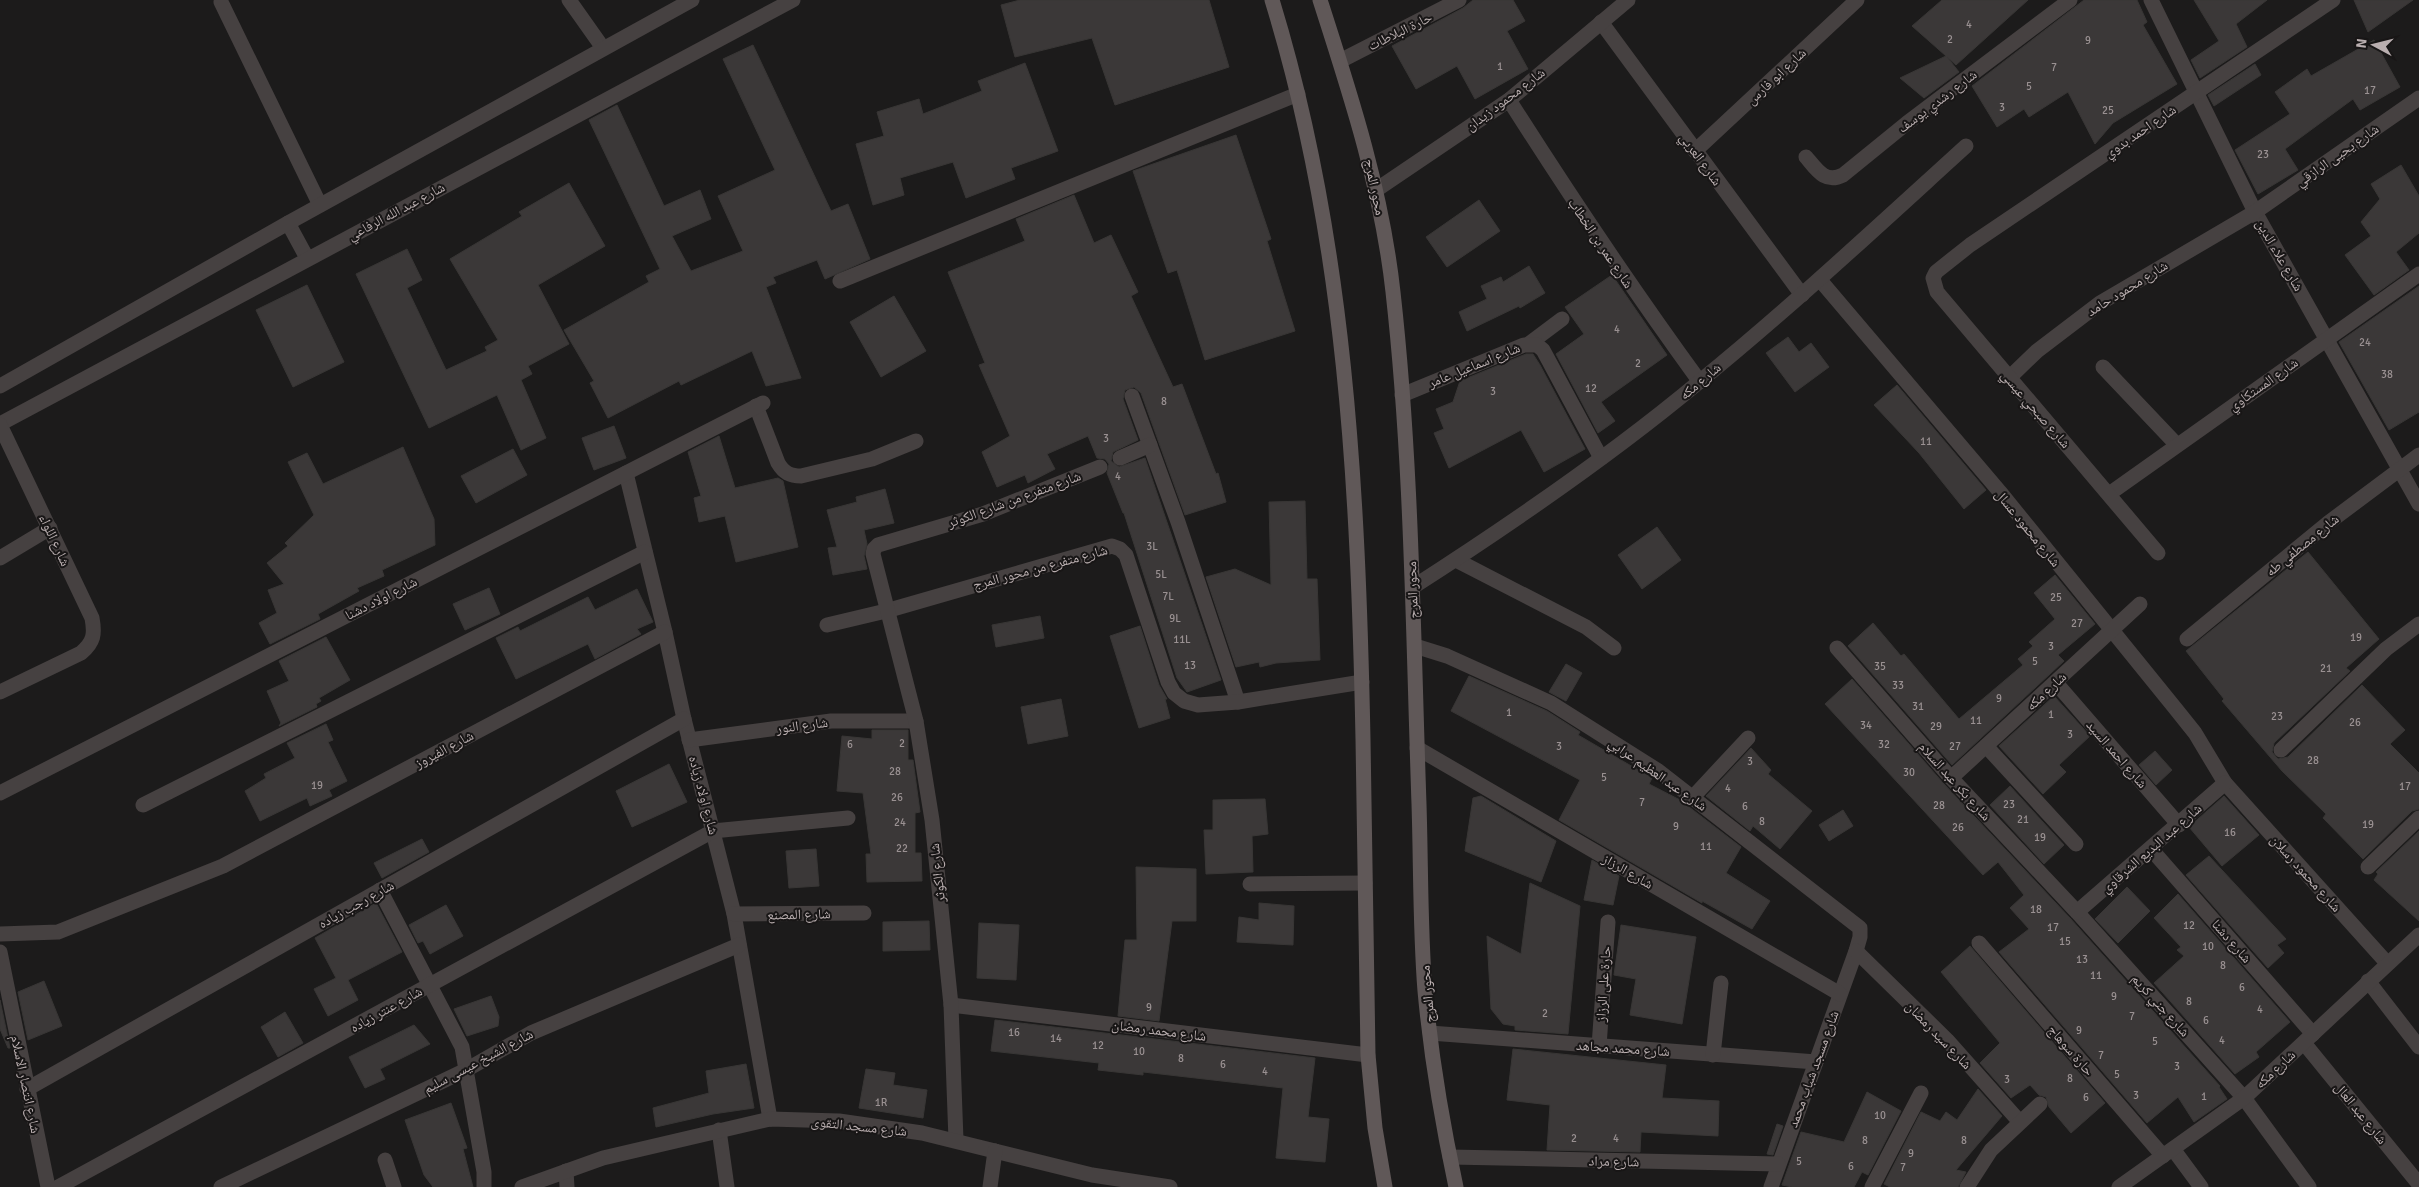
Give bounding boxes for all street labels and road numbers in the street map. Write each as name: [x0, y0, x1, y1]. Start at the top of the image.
street label: حارة البلاطات: [1365, 9, 1435, 54]
street label: شارع ابو فارس: [1743, 44, 1810, 109]
street label: شارع محمود زيدان: [1462, 64, 1549, 136]
street label: شارع رشدي يوسف: [1894, 66, 1982, 139]
street label: شارع احمد بدوي: [2101, 101, 2181, 164]
street label: شارع يحيى الرازقي: [2292, 120, 2384, 192]
street label: شارع العربي: [1674, 130, 1725, 190]
street label: محور المرج: [1359, 157, 1389, 217]
street label: شارع عبد الله الرفاعي: [345, 179, 449, 247]
street label: شارع عمر بن الخطاب: [1563, 195, 1637, 292]
street label: شارع علاء الدين: [2251, 216, 2307, 295]
street label: شارع محمود حامد: [2084, 257, 2171, 321]
street label: شارع اسماعيل عامر: [1425, 339, 1523, 393]
street label: شارع المستكاوي: [2225, 354, 2303, 417]
street label: شارع مكه: [1676, 359, 1725, 404]
street label: شارع صبحي عيسي: [1995, 367, 2074, 453]
street label: شارع متفرع من شارع الكوثر: [944, 467, 1084, 533]
street label: شارع محمود عسال: [1990, 486, 2064, 571]
street label: شارع اللواء: [34, 511, 74, 569]
street label: شارع مصطفي طه: [2262, 511, 2344, 582]
street label: شارع متفرع من محور المرج: [971, 541, 1110, 595]
street label: محور المرج: [1403, 561, 1423, 619]
street label: شارع اولاد دشنا: [342, 573, 420, 625]
street label: شارع مكه: [2023, 668, 2071, 715]
street label: شارع النور: [774, 714, 829, 738]
street label: شارع احمد السيد: [2082, 717, 2151, 793]
street label: شارع الفيروز: [411, 727, 477, 773]
street label: شارع عبد العظيم عرابي: [1604, 734, 1710, 817]
street label: شارع بكر عبد السلام: [1914, 738, 1995, 825]
street label: شارع اولاد زياده: [684, 754, 722, 837]
street label: شارع عبد البديع الشرقاوي: [2097, 800, 2207, 899]
street label: شارع محمود رسلان: [2266, 831, 2345, 916]
street label: شارع الكوثر: [926, 842, 950, 904]
street label: شارع الرزاز: [1598, 850, 1656, 894]
street label: شارع رجب زياده: [315, 877, 397, 933]
street label: شارع المصنع: [767, 905, 831, 925]
street label: شارع دشنا: [2207, 916, 2255, 967]
street label: حارة على الرزاز: [1592, 945, 1615, 1024]
street label: محور المرج: [1417, 965, 1439, 1023]
street label: شارع جني كريم: [2126, 970, 2193, 1042]
street label: شارع عنتر زياده: [347, 983, 426, 1037]
street label: شارع سيد رمضان: [1901, 998, 1975, 1074]
street label: شارع مسجد شباب محمد: [1784, 1008, 1843, 1130]
street label: شارع محمد رمضان: [1110, 1016, 1207, 1046]
street label: حارة سوهاج: [2043, 1021, 2097, 1080]
street label: شارع الشيخ عيسى سليم: [420, 1025, 537, 1098]
street label: شارع انتصار الاسلام: [6, 1033, 44, 1135]
street label: شارع محمد مجاهد: [1575, 1037, 1670, 1061]
street label: شارع مكه: [2252, 1046, 2300, 1093]
street label: شارع عبد العال: [2330, 1079, 2391, 1148]
street label: شارع مسجد التقوى: [810, 1113, 908, 1141]
street label: شارع مراد: [1588, 1153, 1640, 1171]

